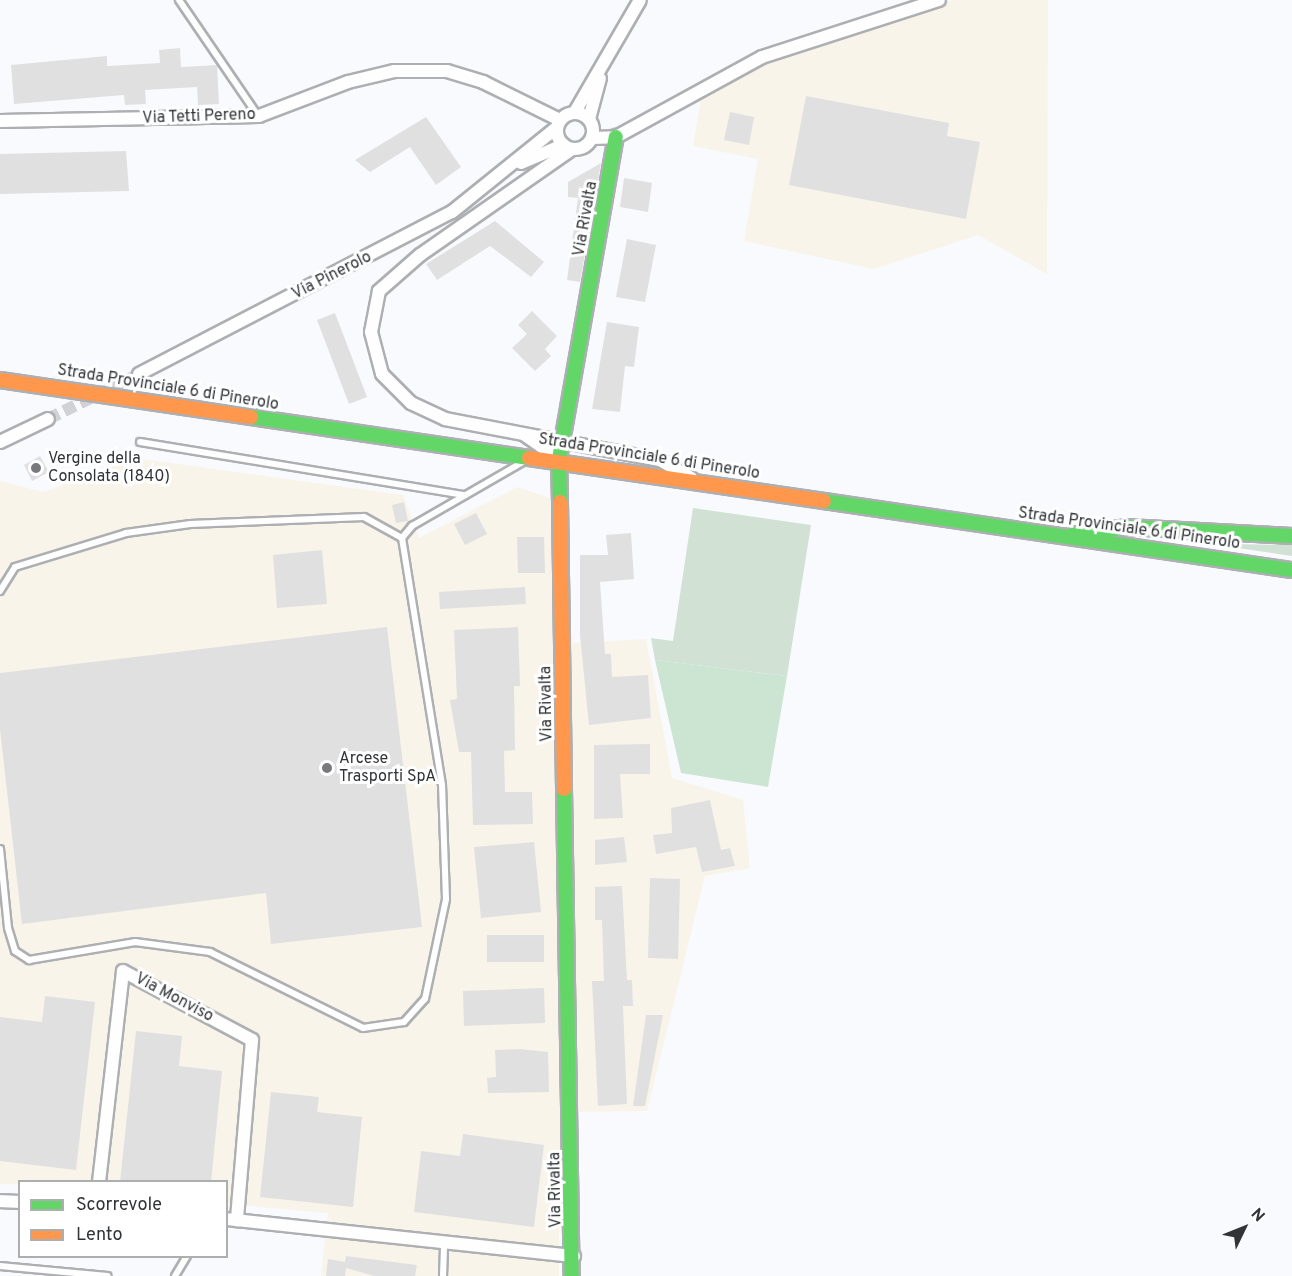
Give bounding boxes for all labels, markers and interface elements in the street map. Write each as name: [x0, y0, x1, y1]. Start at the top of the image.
street label: Via Tetti Pereno: [142, 105, 256, 129]
street label: Via Rivalta: [570, 180, 602, 258]
street label: Via Pinerolo: [289, 248, 375, 304]
street label: Strada Provinciale 6 di Pinerolo: [56, 361, 280, 415]
street label: Strada Provinciale 6 di Pinerolo: [537, 430, 761, 484]
place label: Vergine della Consolata (1840): [48, 449, 170, 487]
marker: Vergine della Consolata (1840): [29, 461, 43, 475]
street label: Strada Provinciale 6 di Pinerolo: [1017, 504, 1241, 554]
street label: Via Rivalta: [537, 666, 557, 742]
place label: Arcese Trasporti SpA: [339, 749, 436, 787]
marker: Arcese Trasporti SpA: [320, 761, 334, 775]
street label: Via Monviso: [132, 969, 216, 1027]
street label: Via Rivalta: [546, 1152, 566, 1228]
legend: [18, 1180, 228, 1258]
text: Scorrevole: [76, 1194, 162, 1217]
north arrow: [1214, 1198, 1274, 1258]
text: N: [1246, 1205, 1268, 1227]
text: Lento: [76, 1224, 122, 1247]

